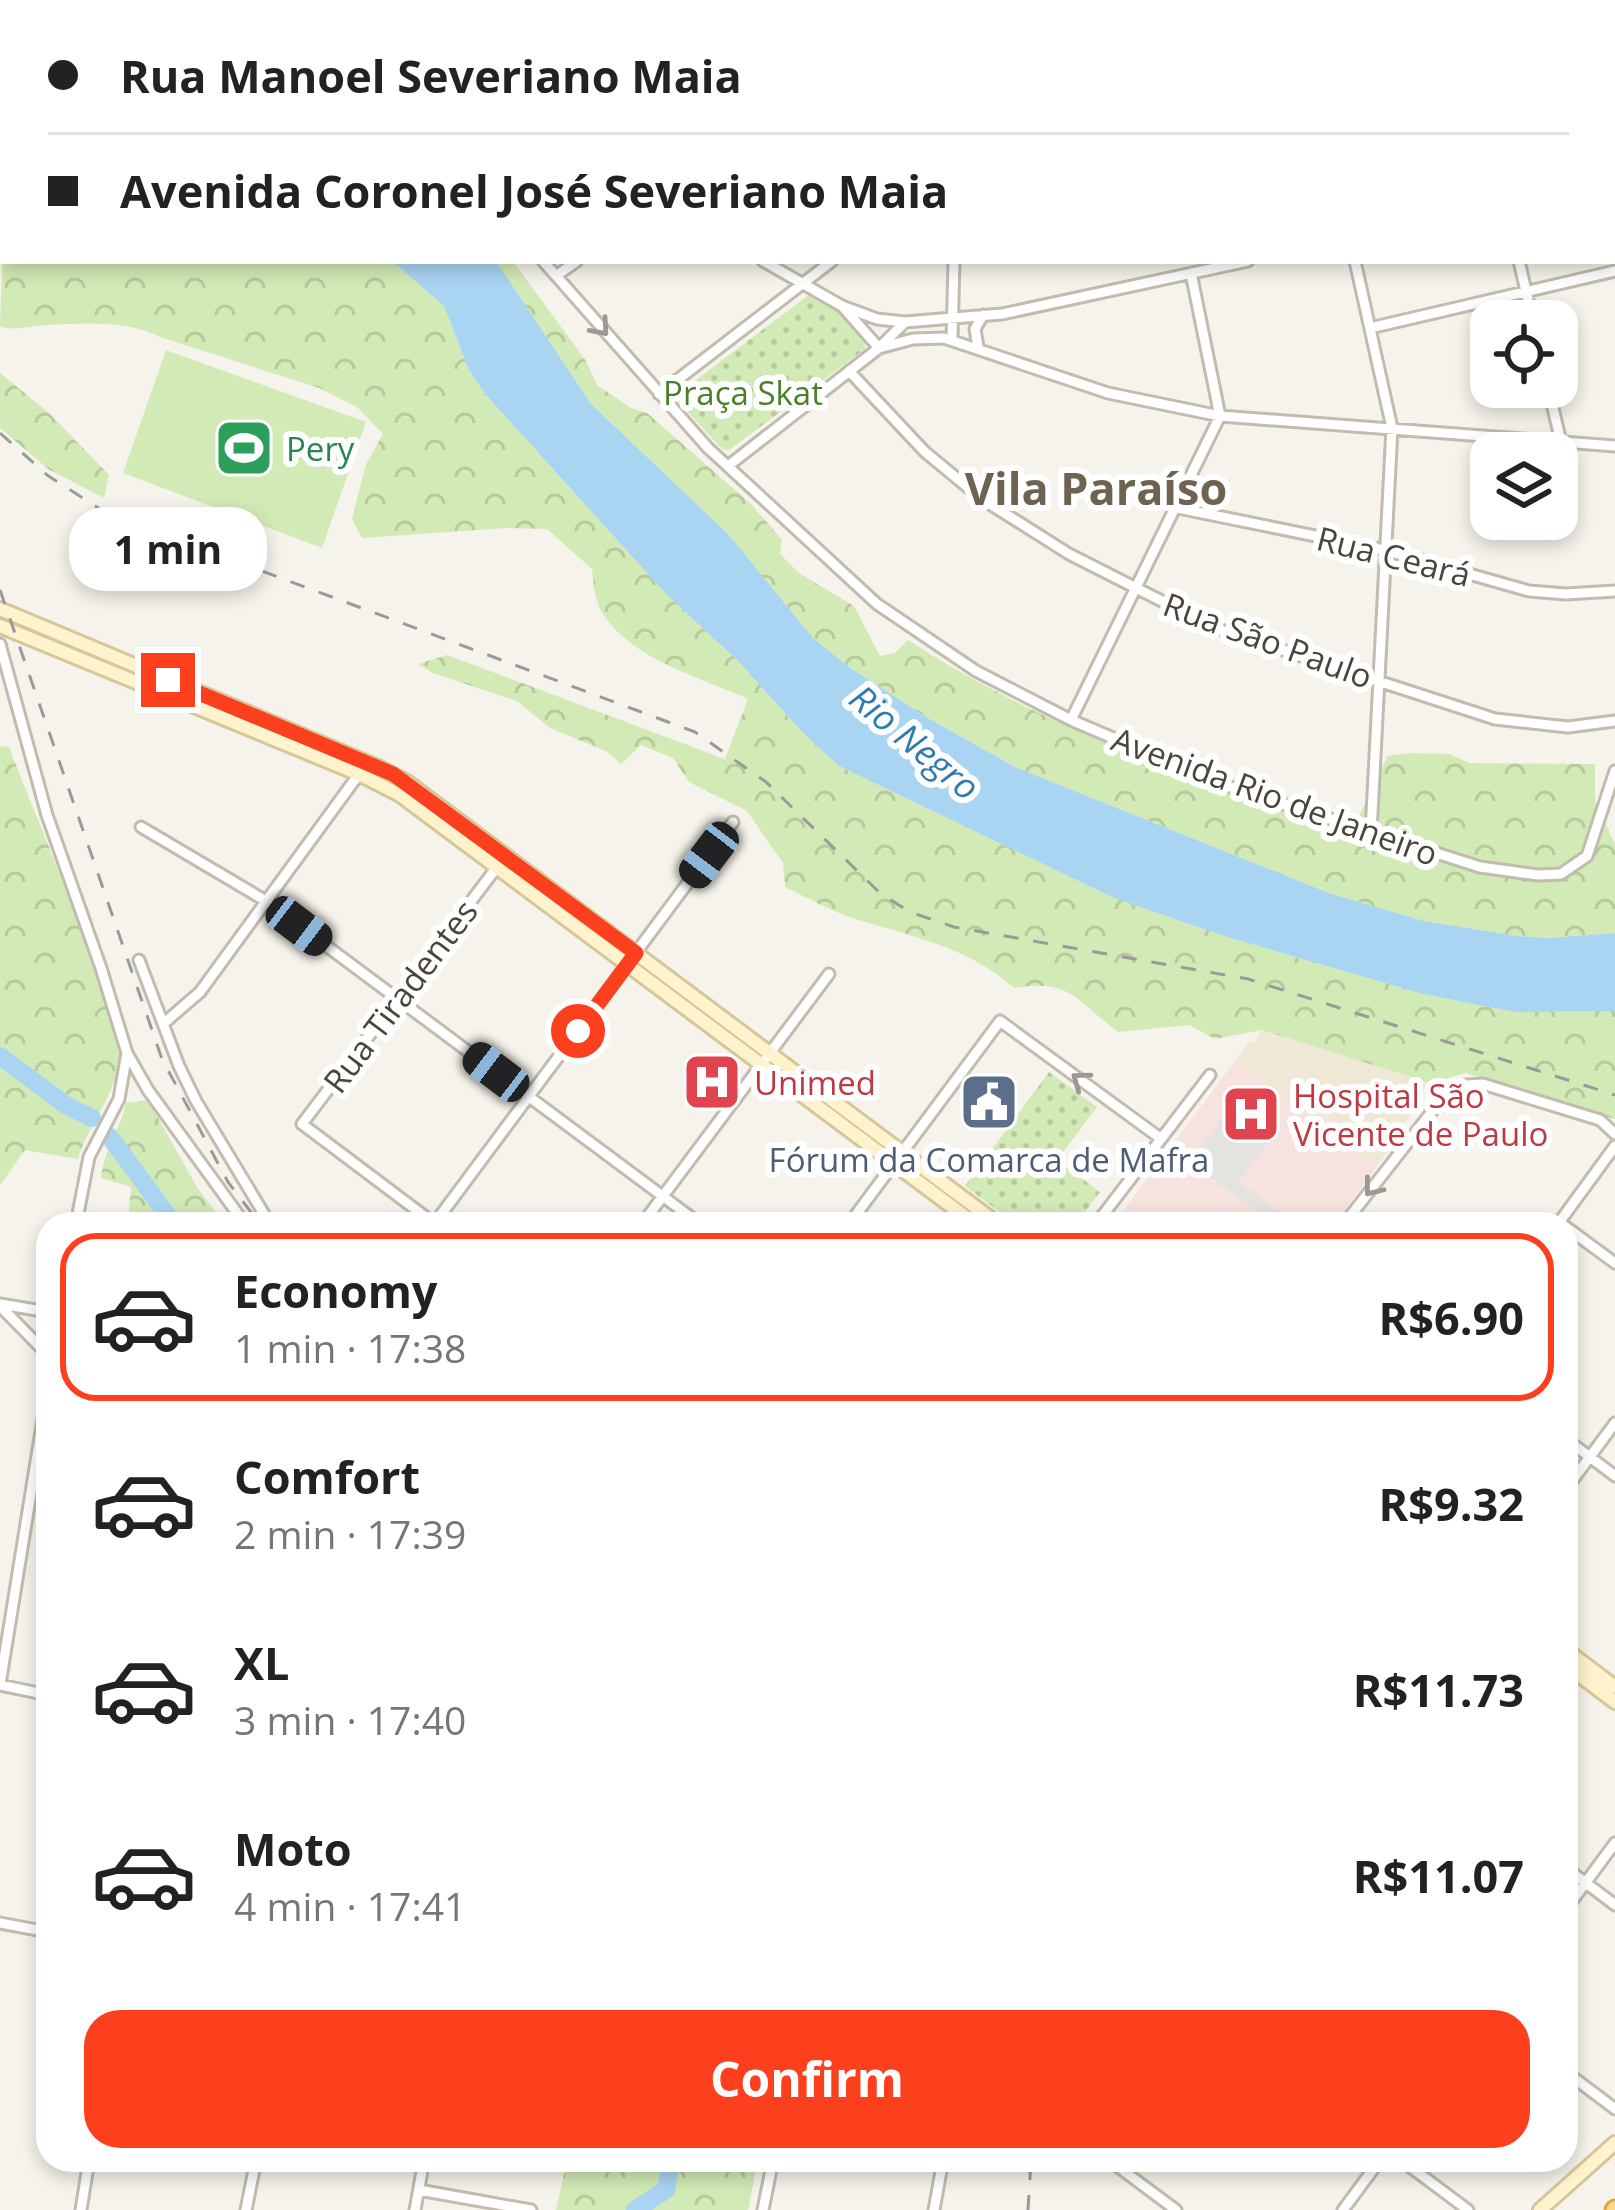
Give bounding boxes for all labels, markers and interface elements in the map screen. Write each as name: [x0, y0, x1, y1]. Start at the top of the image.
text: Rua Manoel Severiano Maia: [120, 45, 742, 106]
text: Avenida Coronel José Severiano Maia: [120, 160, 948, 221]
map controls: [1470, 300, 1578, 540]
button: locate: [1470, 300, 1578, 408]
one-way arrow: [587, 314, 608, 335]
park label: Praça Skat: [663, 370, 823, 415]
sports icon: Pery: [213, 417, 275, 479]
place label: Pery: [286, 426, 355, 471]
button: layers: [1470, 432, 1578, 540]
district label: Vila Paraíso: [965, 457, 1227, 518]
callout: 1 min: [69, 506, 267, 590]
street label: Rua Ceará: [1312, 515, 1476, 597]
text: 1 min: [114, 522, 222, 575]
street label: Rua São Paulo: [1157, 581, 1379, 699]
route end: [141, 653, 195, 707]
water label: Rio Negro: [840, 673, 990, 811]
street label: Avenida Rio de Janeiro: [1106, 716, 1444, 876]
car: [673, 815, 745, 895]
car: [259, 890, 339, 962]
street label: Rua Tiradentes: [313, 890, 487, 1102]
route start: [551, 1004, 605, 1058]
car: [456, 1036, 536, 1108]
hospital icon: Unimed: [681, 1051, 743, 1113]
place label: Unimed: [754, 1060, 876, 1105]
public building icon: Fórum da Comarca de Mafra: [958, 1071, 1020, 1133]
one-way arrow: [1072, 1072, 1093, 1094]
place label: Hospital São Vicente de Paulo: [1293, 1073, 1548, 1156]
hospital icon: Hospital São Vicente de Paulo: [1220, 1083, 1282, 1145]
place label: Fórum da Comarca de Mafra: [769, 1137, 1209, 1182]
one-way arrow: [1365, 1174, 1386, 1196]
text: Economy: [234, 1260, 437, 1321]
icon: car: [90, 1263, 198, 1371]
text: R$6.90: [1379, 1287, 1524, 1348]
text: 1 min · 17:38: [234, 1321, 466, 1374]
text: Comfort: [234, 1446, 420, 1507]
icon: car: [90, 1449, 198, 1557]
text: R$9.32: [1379, 1473, 1524, 1534]
text: 2 min · 17:39: [234, 1507, 466, 1560]
text: XL: [234, 1632, 289, 1693]
icon: car: [90, 1635, 198, 1743]
text: R$11.73: [1353, 1659, 1524, 1720]
text: 3 min · 17:40: [234, 1693, 466, 1746]
text: Moto: [234, 1818, 352, 1879]
icon: car: [90, 1821, 198, 1929]
text: R$11.07: [1353, 1845, 1524, 1906]
text: 4 min · 17:41: [234, 1879, 466, 1932]
button: Confirm: [84, 2010, 1530, 2148]

